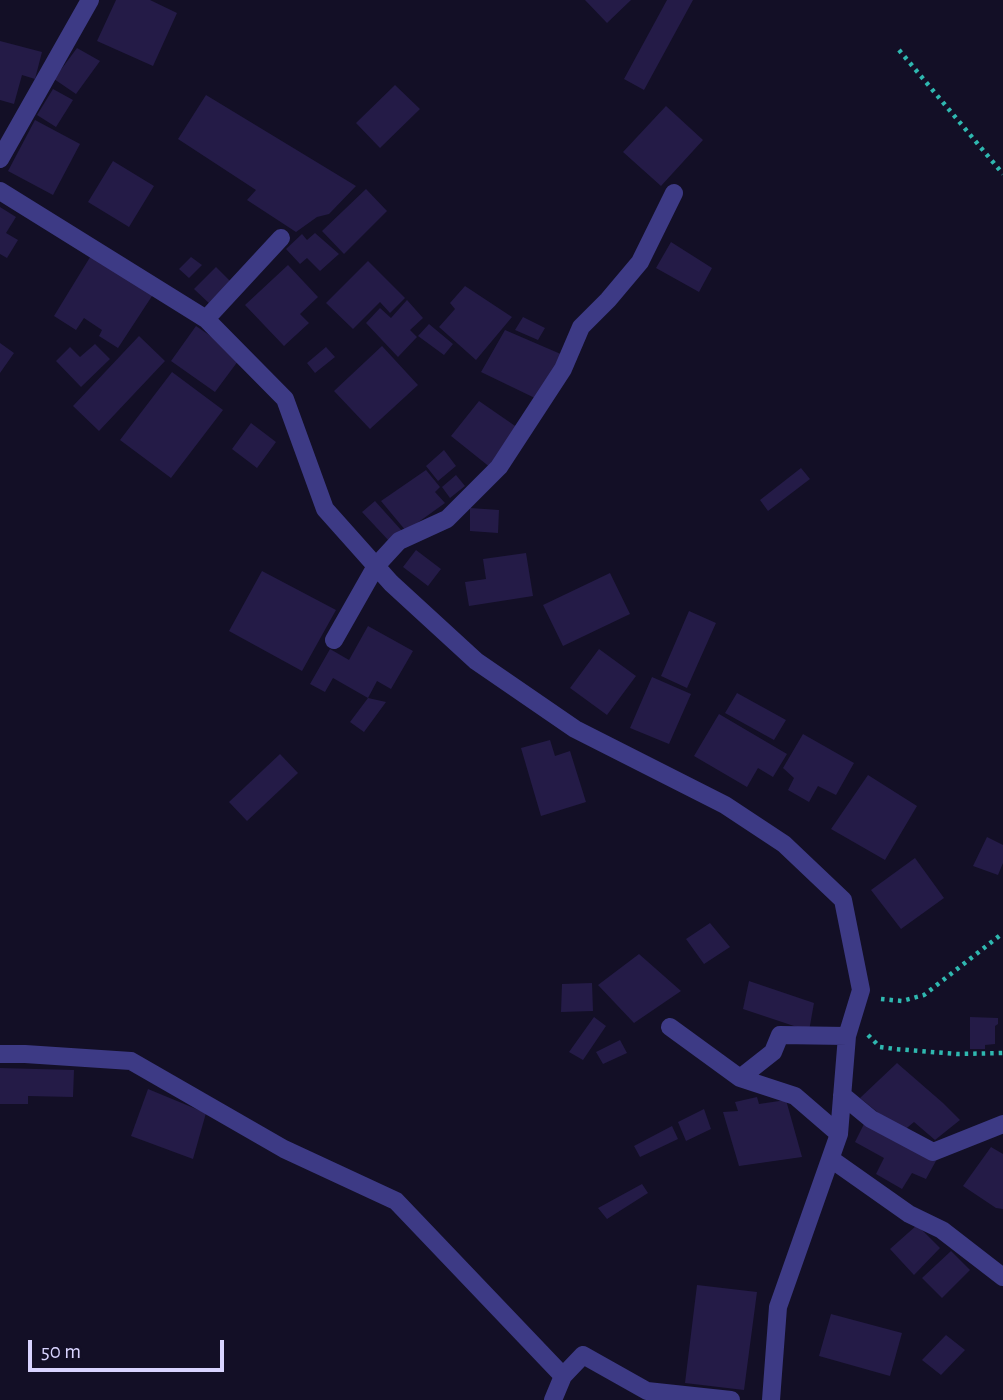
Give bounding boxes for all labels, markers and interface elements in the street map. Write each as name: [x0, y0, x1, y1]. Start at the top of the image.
scale bar: [32, 1326, 228, 1370]
text: 50 m: [41, 1341, 81, 1362]

